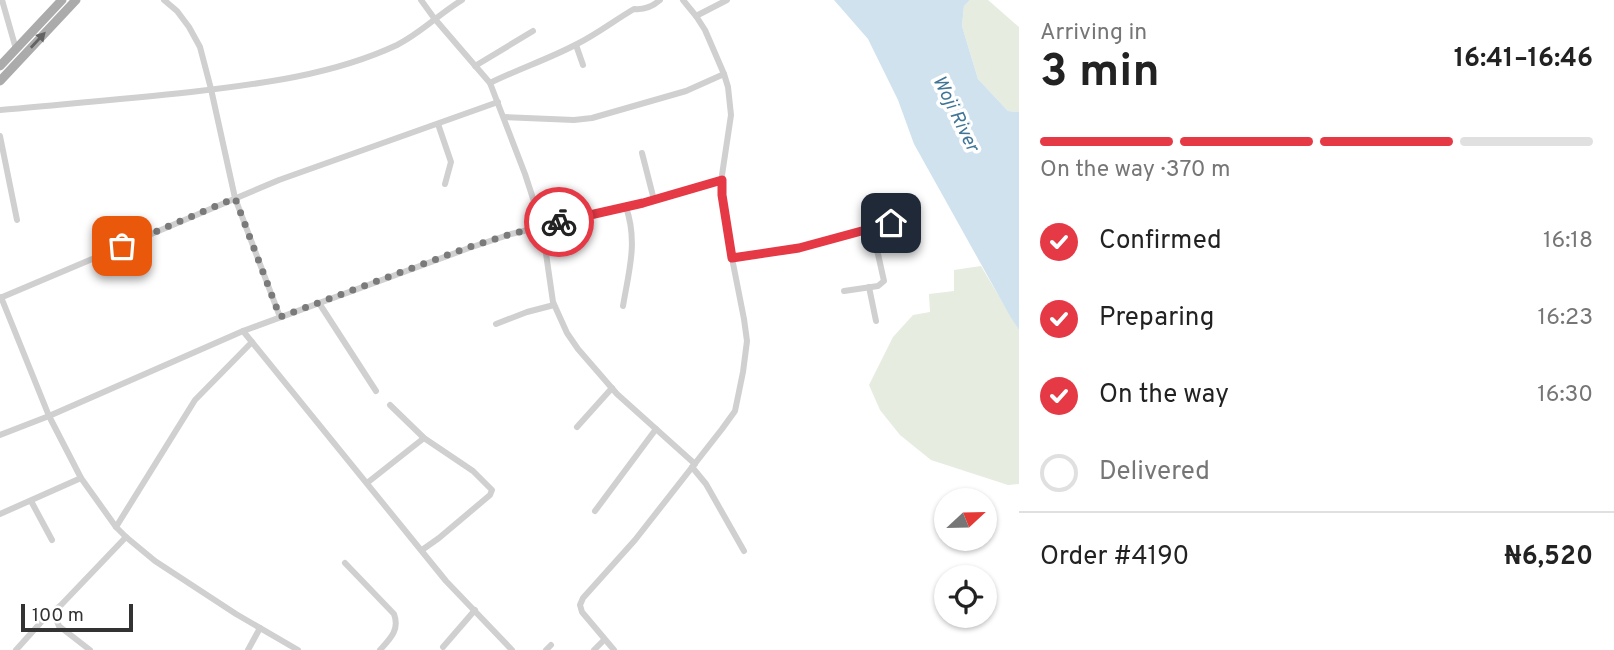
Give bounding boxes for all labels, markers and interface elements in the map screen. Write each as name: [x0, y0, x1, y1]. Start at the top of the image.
text: Arriving in: [1040, 19, 1147, 48]
one-way arrow: [29, 32, 45, 49]
text: 16:41–16:46: [1454, 43, 1593, 76]
text: 3 min: [1040, 44, 1160, 103]
water label: Woji River: [926, 72, 985, 157]
text: On the way · 370 m: [1040, 156, 1230, 185]
courier: [524, 187, 594, 257]
pin: [861, 193, 921, 253]
icon: bike: [540, 203, 578, 241]
icon: home: [872, 204, 910, 242]
pin: [92, 216, 152, 276]
icon: check: [1040, 223, 1078, 261]
text: Confirmed: [1099, 225, 1222, 258]
icon: bag: [103, 227, 141, 265]
text: 16:18: [1543, 227, 1593, 256]
icon: check: [1040, 300, 1078, 338]
text: Preparing: [1099, 302, 1214, 335]
text: 16:23: [1538, 304, 1593, 333]
icon: check: [1040, 377, 1078, 415]
text: On the way: [1099, 379, 1229, 412]
text: 16:30: [1537, 381, 1593, 410]
text: Delivered: [1099, 456, 1210, 489]
north arrow: [934, 488, 998, 551]
map controls: [934, 488, 997, 628]
text: Order #4190: [1040, 541, 1189, 574]
text: ₦6,520: [1504, 541, 1593, 574]
button: locate: [934, 565, 997, 628]
scale bar: [21, 601, 133, 633]
text: 100 m: [32, 604, 84, 628]

